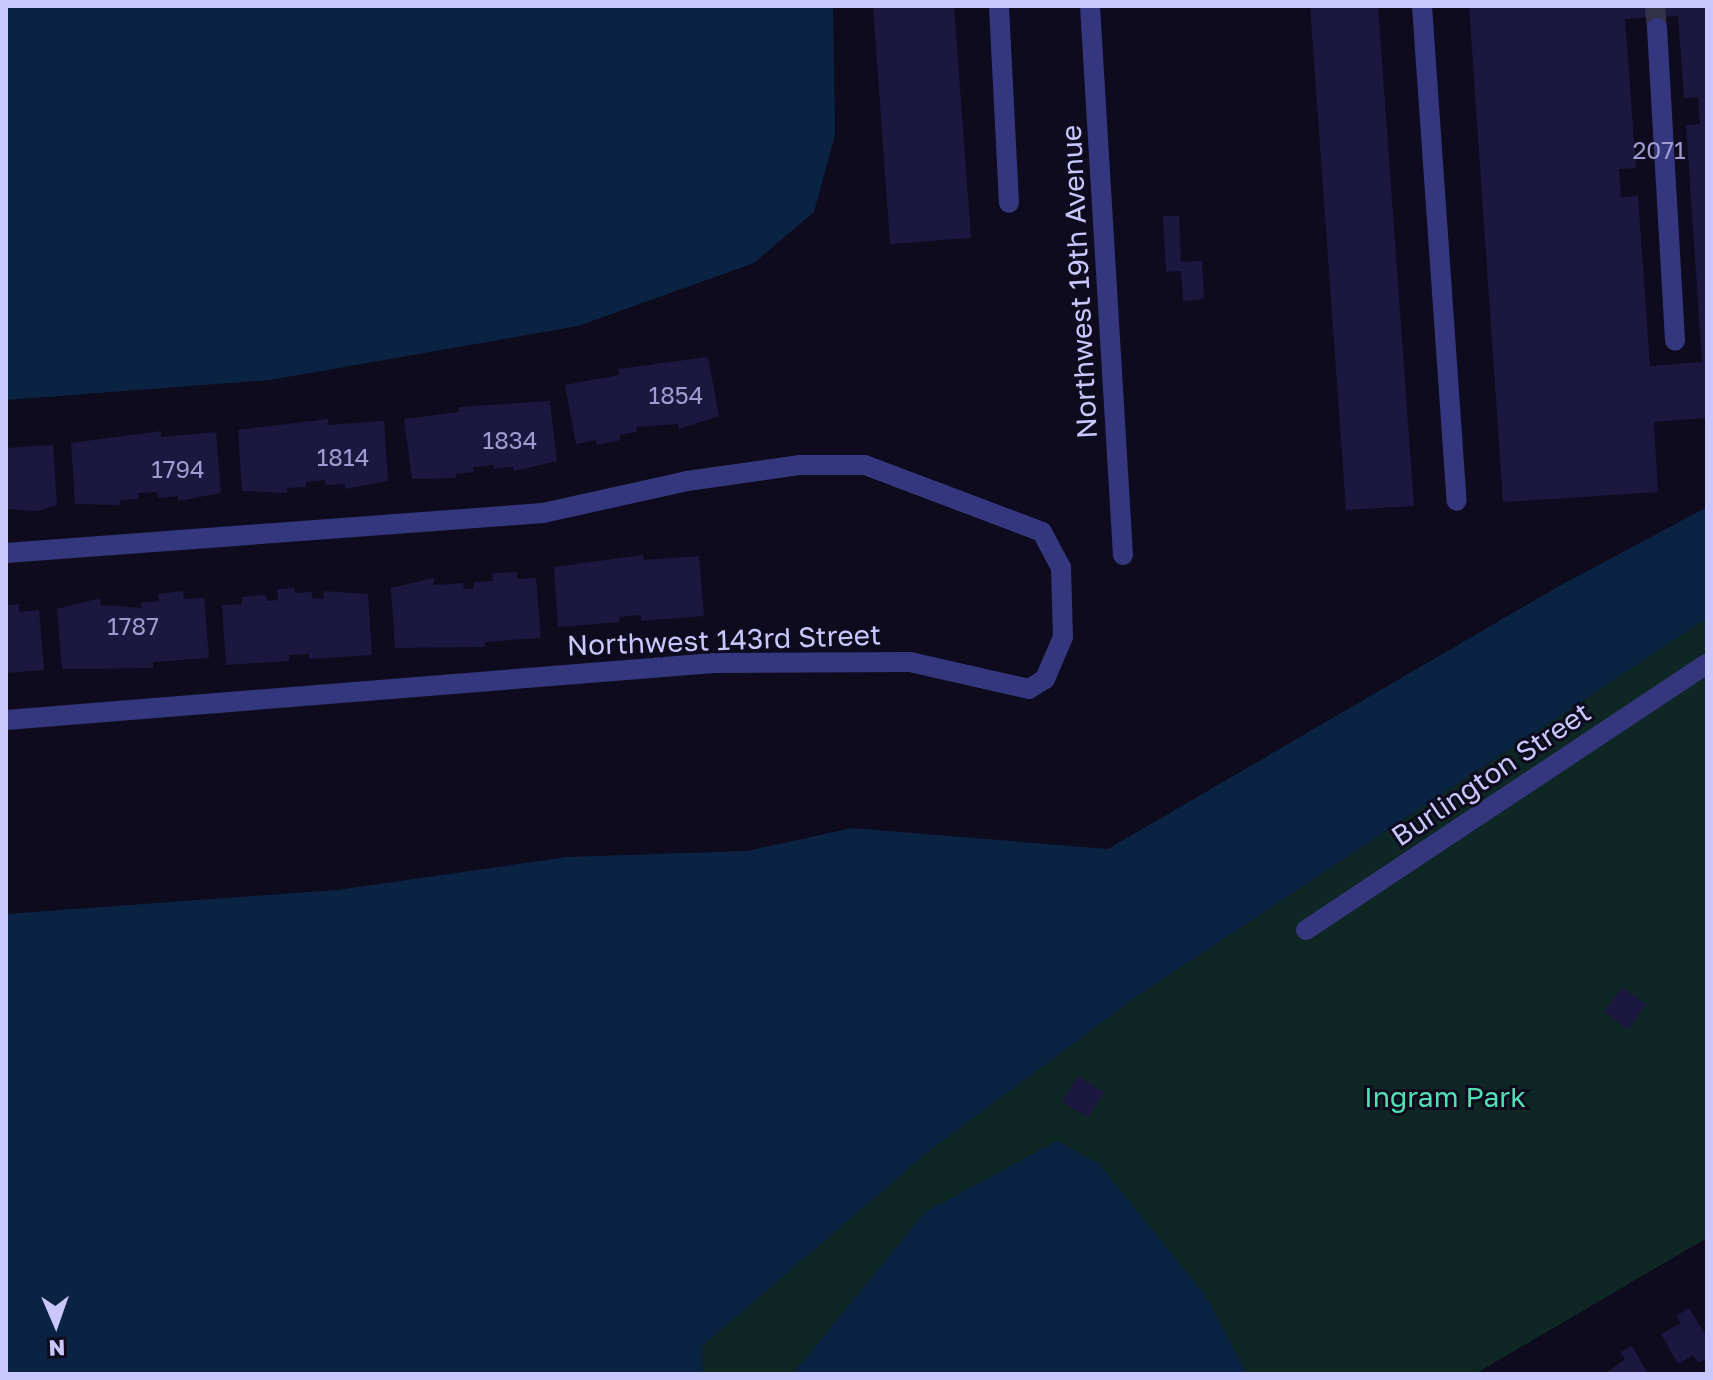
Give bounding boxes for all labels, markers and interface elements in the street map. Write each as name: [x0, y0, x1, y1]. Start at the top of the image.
street label: Northwest 19th Avenue: [1054, 124, 1104, 440]
house number: 2071: [1632, 136, 1686, 164]
house number: 1854: [649, 381, 703, 409]
house number: 1834: [483, 426, 537, 454]
house number: 1814: [317, 443, 369, 471]
house number: 1794: [151, 455, 205, 483]
house number: 1787: [107, 612, 159, 640]
street label: Northwest 143rd Street: [566, 618, 882, 662]
street label: Burlington Street: [1385, 695, 1597, 853]
park label: Ingram Park: [1364, 1080, 1526, 1114]
north arrow: [16, 1284, 96, 1364]
text: N: [48, 1335, 66, 1362]

